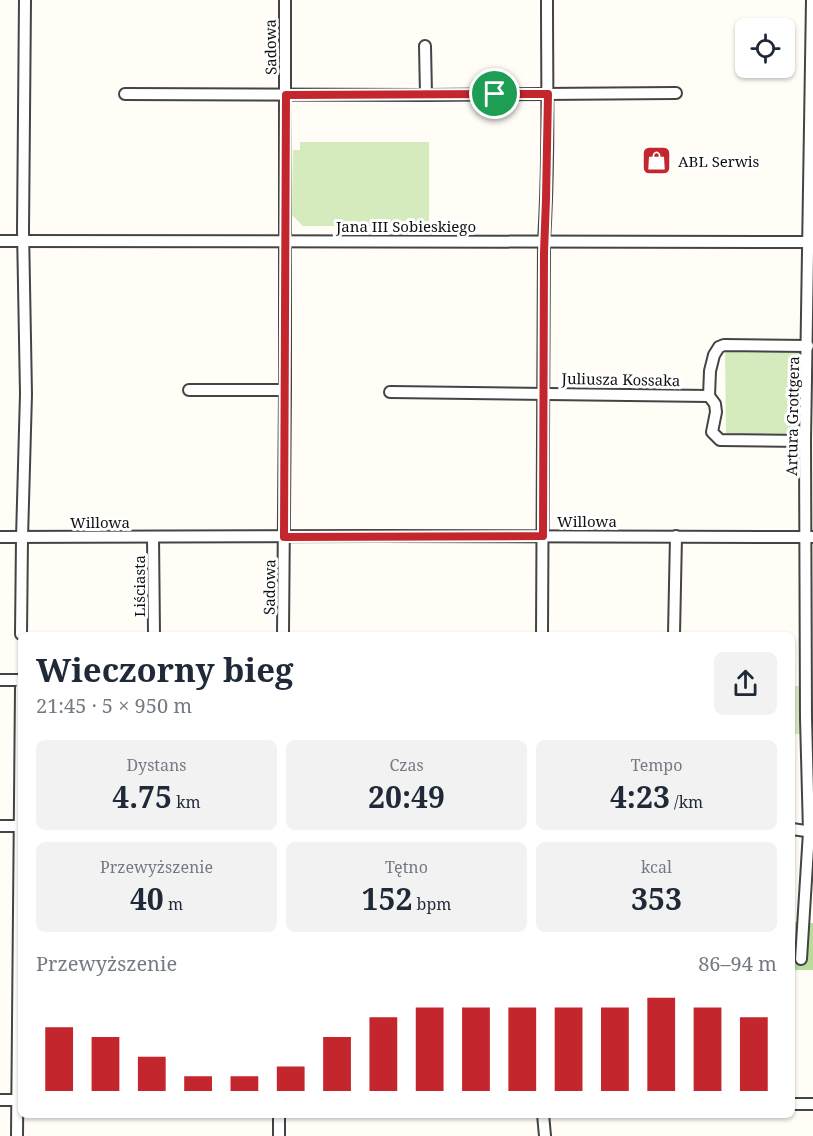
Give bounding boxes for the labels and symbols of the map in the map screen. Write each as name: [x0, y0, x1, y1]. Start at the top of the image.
street label: Sadowa: [260, 19, 280, 75]
pin: [469, 68, 520, 119]
shop icon: ABL Serwis: [641, 145, 673, 177]
place label: ABL Serwis: [678, 151, 760, 171]
street label: Jana III Sobieskiego: [335, 216, 476, 236]
street label: Artura Grottgera: [781, 356, 803, 476]
street label: Juliusza Kossaka: [560, 368, 681, 390]
street label: Willowa: [557, 511, 617, 531]
street label: Willowa: [70, 512, 130, 532]
street label: Liściasta: [129, 555, 149, 617]
street label: Sadowa: [259, 559, 279, 615]

